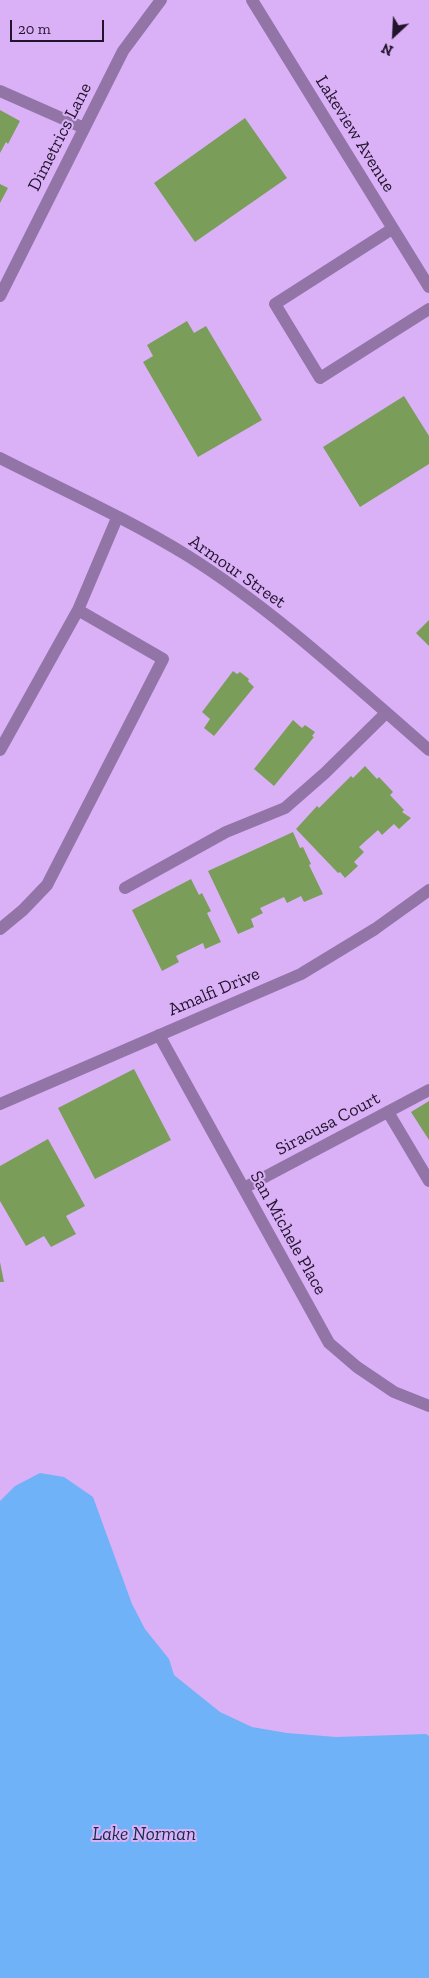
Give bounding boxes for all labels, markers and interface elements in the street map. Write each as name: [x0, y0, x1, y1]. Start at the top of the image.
scale bar: [12, 10, 106, 42]
north arrow: [369, 10, 419, 60]
text: 20 m: [18, 20, 51, 38]
text: N: [379, 39, 396, 59]
street label: Lakeview Avenue: [311, 72, 399, 196]
street label: Dimetrics Lane: [23, 79, 97, 195]
street label: Armour Street: [184, 531, 290, 613]
street label: Amalfi Drive: [165, 963, 263, 1021]
street label: Siracusa Court: [272, 1087, 384, 1161]
street label: San Michele Place: [245, 1167, 331, 1299]
water label: Lake Norman: [92, 1824, 196, 1846]

